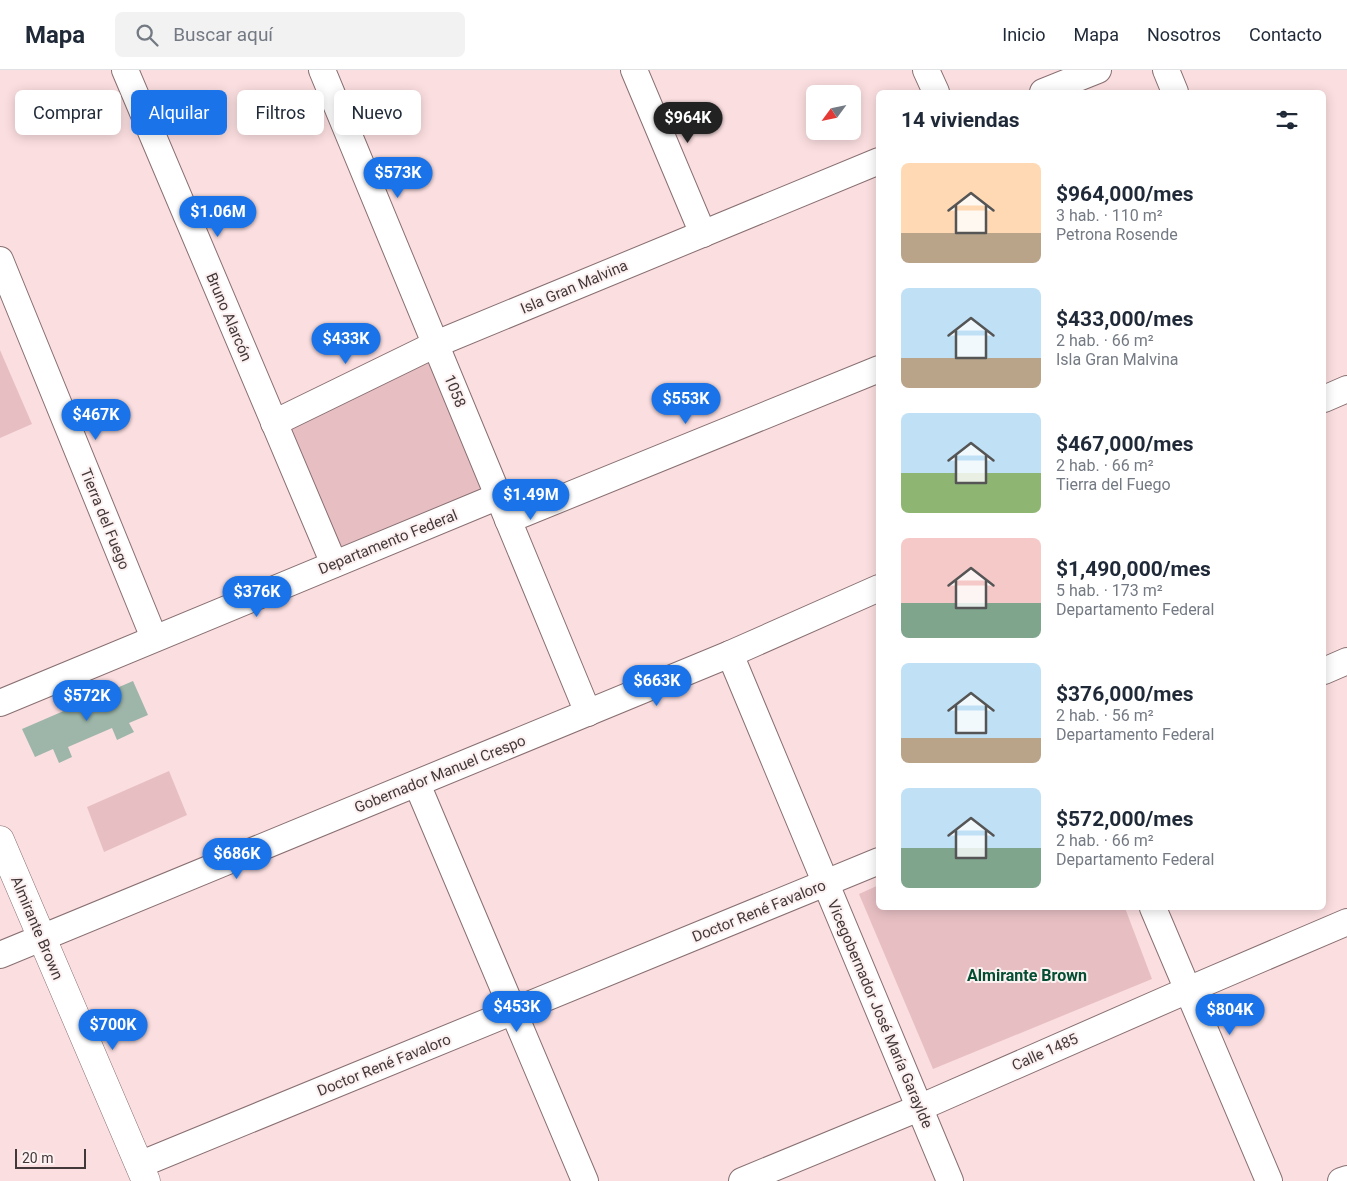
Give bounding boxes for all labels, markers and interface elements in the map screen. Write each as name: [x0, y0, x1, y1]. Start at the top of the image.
search box: [115, 12, 465, 57]
text: Mapa: [25, 21, 85, 49]
icon: search: [133, 21, 161, 49]
text: Buscar aquí: [173, 23, 273, 46]
text: Inicio: [1002, 24, 1046, 45]
text: Mapa: [1074, 24, 1119, 45]
text: Nosotros: [1147, 24, 1221, 45]
text: Contacto: [1249, 24, 1322, 45]
north arrow: [806, 85, 861, 140]
map controls: [806, 85, 861, 140]
chip: Comprar: [15, 90, 121, 135]
chip: Alquilar: [131, 90, 227, 135]
chip: Filtros: [237, 90, 324, 135]
chip: Nuevo: [334, 90, 421, 135]
pin: $964K: [653, 102, 723, 144]
icon: filters: [1273, 106, 1301, 134]
text: $964K: [665, 108, 711, 127]
text: 14 viviendas: [901, 108, 1020, 132]
pin: $573K: [363, 156, 433, 199]
text: $573K: [375, 163, 421, 182]
text: $964,000/mes: [1056, 182, 1194, 206]
icon: home: [941, 183, 1001, 243]
pin: $1.06M: [177, 196, 259, 238]
text: $1.06M: [190, 202, 246, 221]
text: 3 hab. · 110 m²: [1056, 206, 1163, 225]
text: Petrona Rosende: [1056, 225, 1178, 244]
street label: Isla Gran Malvina: [518, 256, 630, 318]
street label: Bruno Alarcón: [202, 270, 256, 364]
text: $433,000/mes: [1056, 307, 1194, 331]
icon: home: [941, 308, 1001, 368]
pin: $433K: [311, 322, 381, 365]
text: $433K: [323, 329, 369, 348]
text: 2 hab. · 66 m²: [1056, 331, 1154, 350]
text: Isla Gran Malvina: [1056, 350, 1178, 369]
street label: 1058: [440, 372, 470, 410]
pin: $553K: [651, 382, 721, 425]
text: $553K: [663, 389, 709, 408]
pin: $467K: [61, 398, 131, 441]
text: $467K: [73, 405, 119, 424]
text: $467,000/mes: [1056, 432, 1194, 456]
icon: home: [941, 433, 1001, 493]
text: 2 hab. · 66 m²: [1056, 456, 1154, 475]
street label: Tierra del Fuego: [77, 466, 133, 572]
text: Tierra del Fuego: [1056, 475, 1171, 494]
pin: $1.49M: [490, 478, 572, 521]
text: $1.49M: [503, 485, 559, 504]
street label: Departamento Federal: [316, 506, 460, 578]
text: $1,490,000/mes: [1056, 557, 1211, 581]
icon: home: [941, 558, 1001, 618]
pin: $376K: [222, 576, 292, 618]
text: 5 hab. · 173 m²: [1056, 581, 1163, 600]
text: $376K: [234, 582, 280, 601]
text: Departamento Federal: [1056, 600, 1214, 619]
pin: $663K: [622, 664, 692, 707]
text: $663K: [634, 671, 680, 690]
pin: $572K: [52, 680, 122, 722]
text: $376,000/mes: [1056, 682, 1194, 706]
icon: home: [941, 683, 1001, 743]
text: $572K: [64, 686, 110, 705]
text: 2 hab. · 56 m²: [1056, 706, 1154, 725]
text: Departamento Federal: [1056, 725, 1214, 744]
street label: Gobernador Manuel Crespo: [352, 731, 528, 817]
text: $572,000/mes: [1056, 807, 1194, 831]
icon: home: [941, 808, 1001, 868]
text: 2 hab. · 66 m²: [1056, 831, 1154, 850]
pin: $686K: [202, 838, 272, 880]
text: $686K: [214, 844, 260, 863]
text: Departamento Federal: [1056, 850, 1214, 869]
street label: Almirante Brown: [7, 874, 67, 982]
street label: Doctor René Favaloro: [690, 876, 828, 946]
street label: Vicegobernador José María Garaylde: [824, 897, 936, 1131]
district label: Almirante Brown: [967, 966, 1087, 985]
pin: $453K: [482, 990, 552, 1033]
pin: $804K: [1195, 994, 1265, 1036]
text: $453K: [494, 997, 540, 1016]
text: $804K: [1207, 1000, 1253, 1019]
pin: $700K: [78, 1008, 148, 1051]
text: $700K: [90, 1015, 136, 1034]
street label: Calle 1485: [1009, 1029, 1081, 1075]
street label: Doctor René Favaloro: [315, 1030, 453, 1100]
scale bar: [15, 1146, 86, 1169]
text: 20 m: [22, 1150, 54, 1166]

